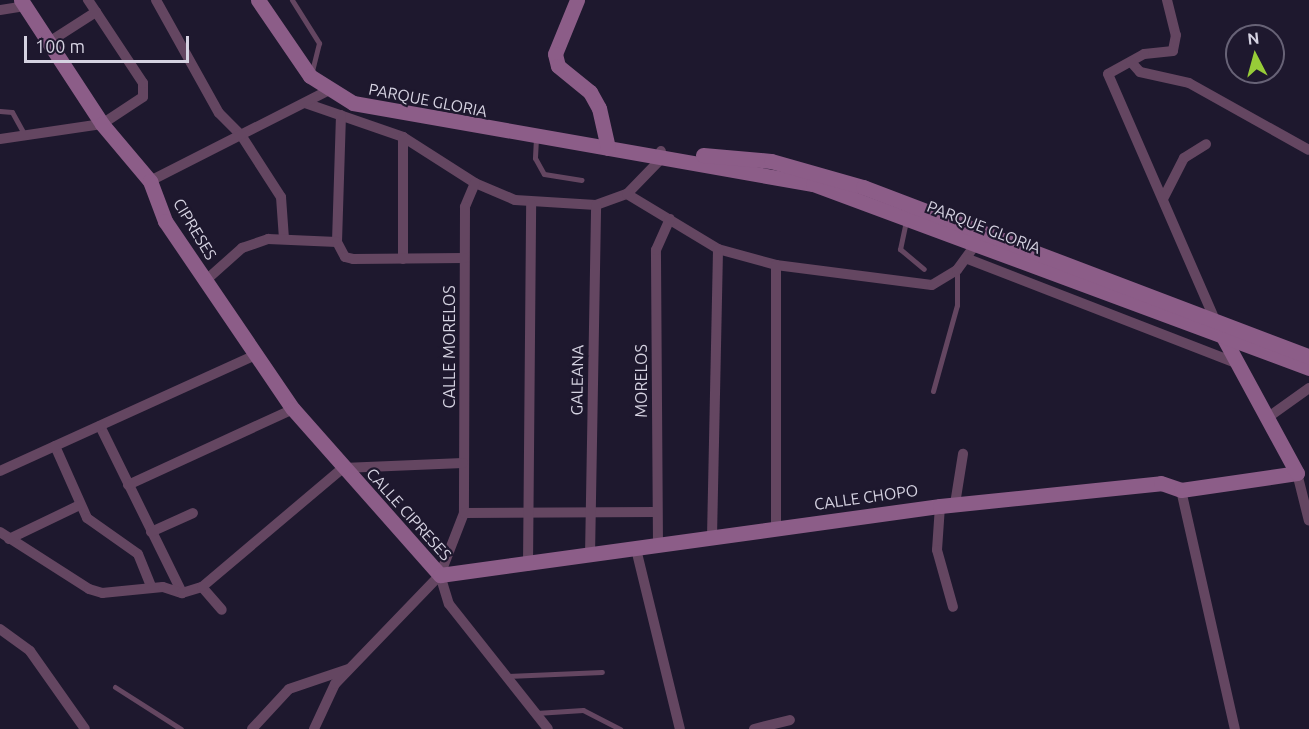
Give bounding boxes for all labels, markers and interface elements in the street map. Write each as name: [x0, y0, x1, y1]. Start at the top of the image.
scale bar: [27, 24, 192, 62]
north arrow: [1225, 24, 1285, 84]
text: N: [1246, 29, 1260, 48]
text: 100 m: [35, 36, 85, 56]
street label: PARQUE GLORIA: [367, 79, 489, 121]
street label: CIPRESES: [169, 195, 221, 263]
street label: PARQUE GLORIA: [924, 196, 1044, 258]
street label: CALLE MORELOS: [439, 285, 459, 409]
street label: MORELOS: [631, 344, 651, 418]
street label: GALEANA: [567, 345, 587, 415]
street label: CALLE CIPRESES: [362, 464, 456, 564]
street label: CALLE CHOPO: [813, 480, 919, 514]

